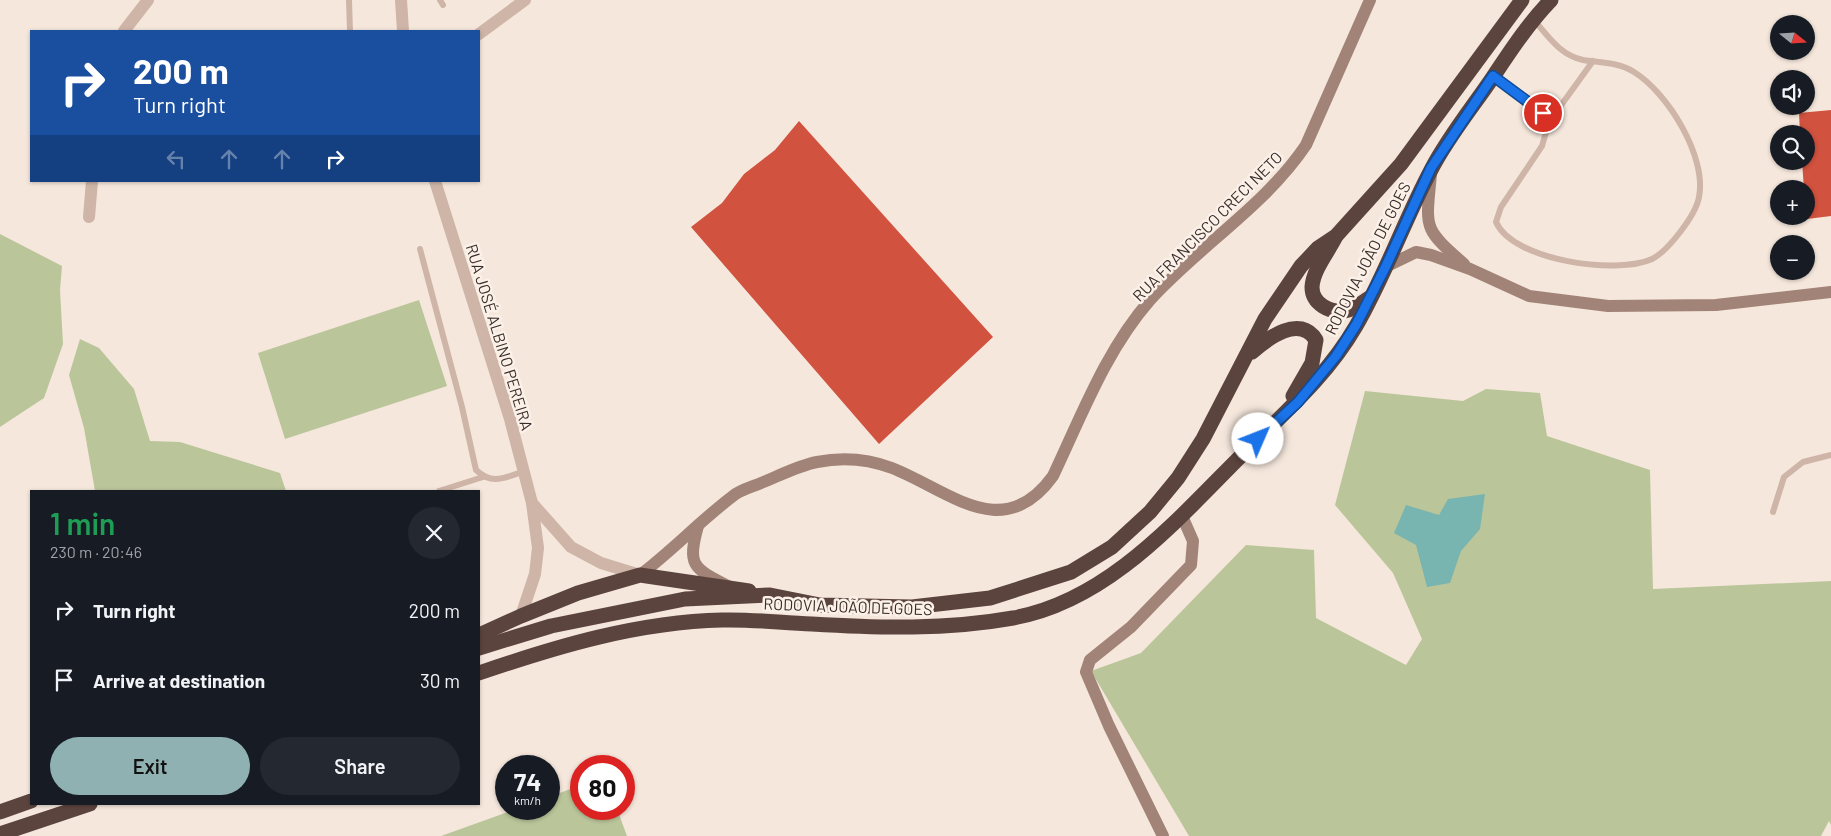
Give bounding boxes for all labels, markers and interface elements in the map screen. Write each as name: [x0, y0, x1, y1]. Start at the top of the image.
north arrow: [1770, 15, 1815, 60]
map controls: [1770, 15, 1815, 280]
text: 200 m: [133, 49, 229, 91]
icon: right: [50, 50, 115, 115]
button: sound: [1770, 70, 1815, 115]
text: Turn right: [133, 91, 226, 117]
pin: [1522, 92, 1564, 134]
icon: arrive: [1529, 99, 1557, 127]
button: search: [1770, 125, 1815, 170]
icon: left: [162, 145, 190, 173]
icon: ahead: [215, 145, 243, 173]
icon: ahead: [268, 145, 296, 173]
icon: right: [321, 145, 349, 173]
street label: RUA FRANCISCO CRECI NETO: [1128, 147, 1286, 305]
street label: RODOVIA JOÃO DE GOES: [1320, 178, 1414, 338]
button: +: [1770, 180, 1815, 225]
button: −: [1770, 235, 1815, 280]
street label: RUA JOSÉ ALBINO PEREIRA: [463, 241, 538, 433]
position arrow: [1231, 412, 1283, 464]
text: 1 min: [50, 505, 115, 541]
button: close: [408, 507, 460, 559]
text: 230 m · 20:46: [50, 542, 142, 561]
street label: RODOVIA JOÃO DE GOES: [763, 594, 933, 618]
icon: right: [50, 596, 78, 624]
text: Turn right: [93, 599, 175, 622]
text: 200 m: [409, 599, 460, 622]
icon: arrive: [50, 666, 78, 694]
text: Arrive at destination: [93, 669, 265, 692]
text: 30 m: [420, 669, 460, 692]
button: Exit: [50, 737, 250, 795]
button: Share: [260, 737, 460, 795]
speed limit sign: 80: [570, 755, 635, 820]
text: 74: [514, 766, 541, 796]
text: km/h: [514, 793, 541, 807]

